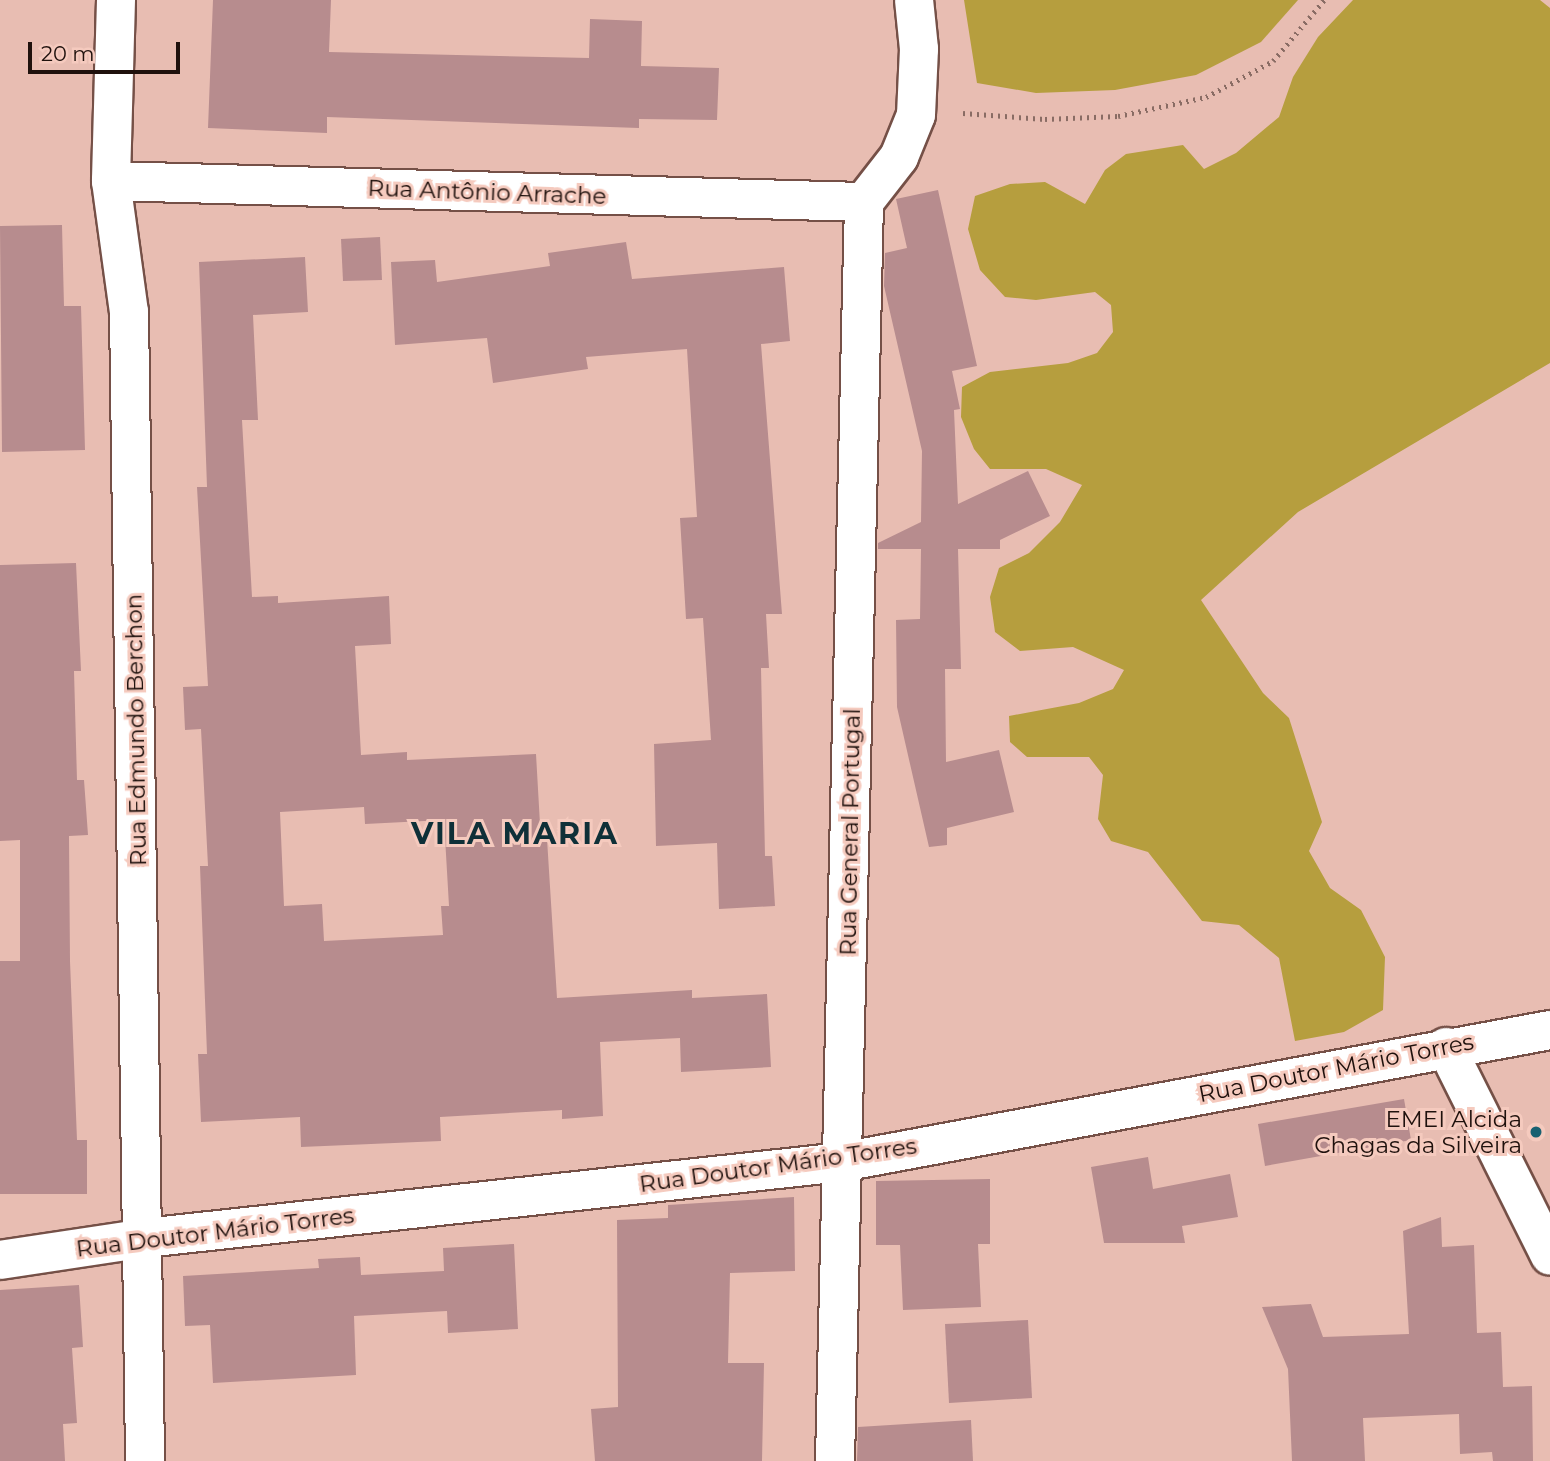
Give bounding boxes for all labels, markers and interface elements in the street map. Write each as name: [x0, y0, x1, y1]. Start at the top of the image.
scale bar: [32, 28, 184, 72]
text: 20 m: [41, 41, 95, 66]
street label: Rua Antônio Arrache: [367, 174, 607, 210]
street label: Rua Edmundo Berchon: [120, 594, 152, 866]
street label: Rua General Portugal: [834, 708, 866, 956]
district label: VILA MARIA: [412, 816, 618, 852]
street label: Rua Doutor Mário Torres: [1196, 1028, 1476, 1108]
place label: EMEI Alcida Chagas da Silveira: [1314, 1105, 1522, 1159]
marker: EMEI Alcida Chagas da Silveira: [1528, 1124, 1544, 1140]
street label: Rua Doutor Mário Torres: [638, 1132, 918, 1198]
street label: Rua Doutor Mário Torres: [74, 1201, 356, 1263]

